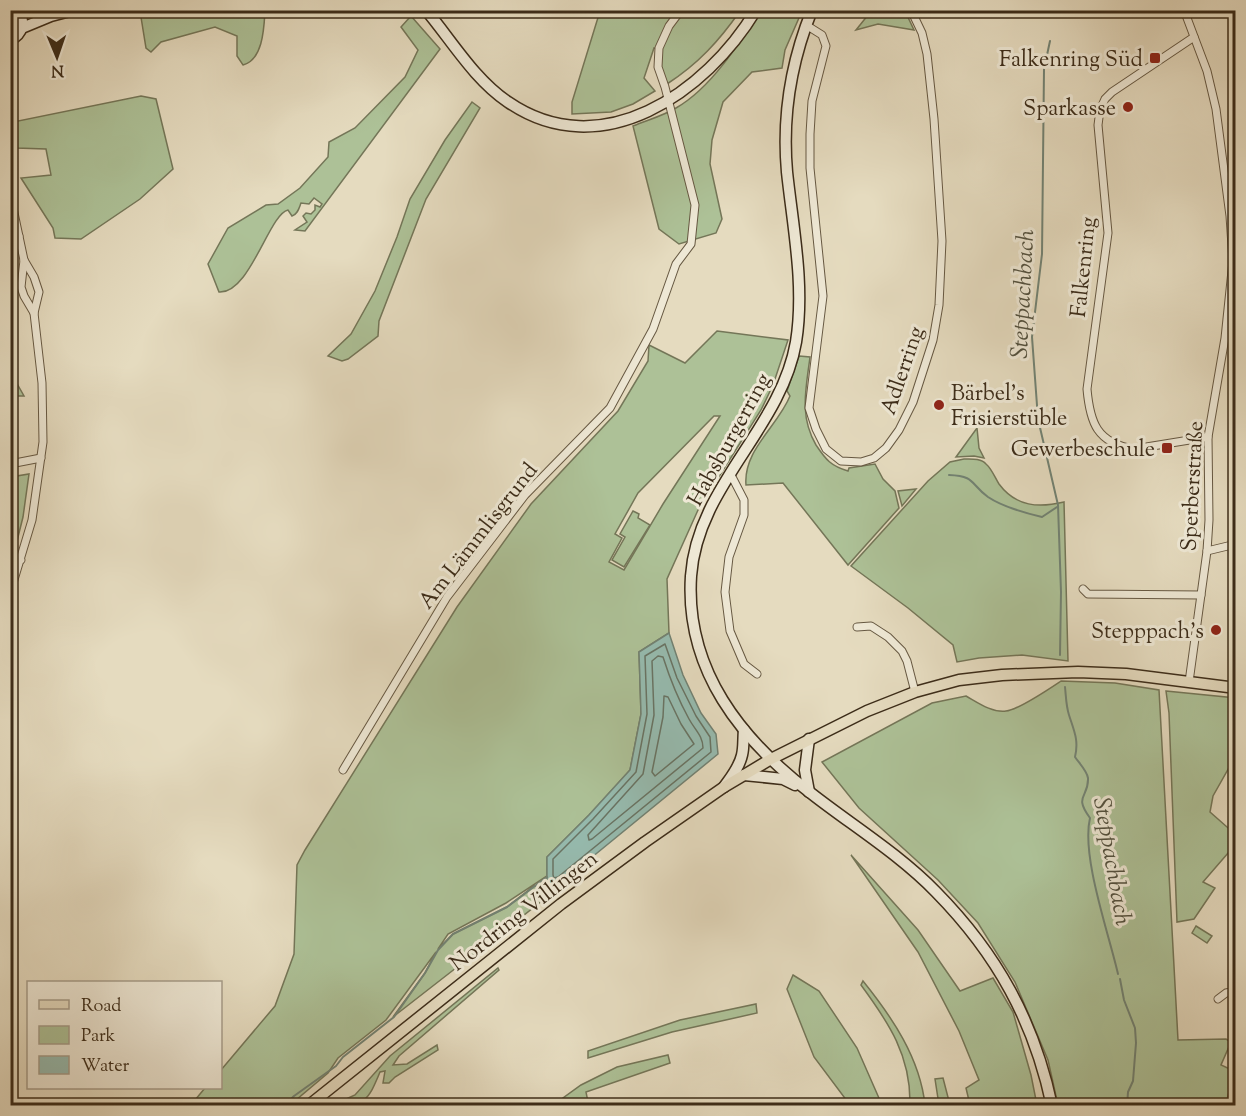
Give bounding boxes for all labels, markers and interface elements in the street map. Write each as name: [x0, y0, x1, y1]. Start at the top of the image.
north arrow: [27, 27, 87, 87]
place label: Falkenring Süd: [999, 45, 1143, 77]
marker: Falkenring Süd: [1148, 51, 1162, 65]
text: N: [50, 58, 64, 81]
place label: Sparkasse: [1023, 94, 1116, 126]
marker: Sparkasse: [1121, 100, 1135, 114]
street label: Falkenring: [1064, 215, 1106, 319]
water label: Steppachbach: [1004, 228, 1044, 360]
street label: Adlerring: [874, 322, 934, 420]
street label: Habsburgerring: [681, 368, 781, 513]
place label: Bärbel's Frisierstüble: [951, 379, 1067, 436]
marker: Bärbel's Frisierstüble: [932, 398, 946, 412]
street label: Sperberstraße: [1175, 420, 1213, 552]
place label: Gewerbeschule: [1011, 435, 1155, 467]
marker: Gewerbeschule: [1160, 441, 1174, 455]
street label: Am Lämmlisgrund: [412, 457, 547, 617]
place label: Stepppach's: [1091, 617, 1204, 649]
marker: Stepppach's: [1209, 623, 1223, 637]
water label: Steppachbach: [1083, 795, 1139, 928]
street label: Nordring Villingen: [444, 844, 606, 980]
legend: [27, 981, 222, 1089]
text: Road: [81, 994, 121, 1020]
text: Park: [81, 1024, 116, 1050]
text: Water: [81, 1054, 130, 1080]

